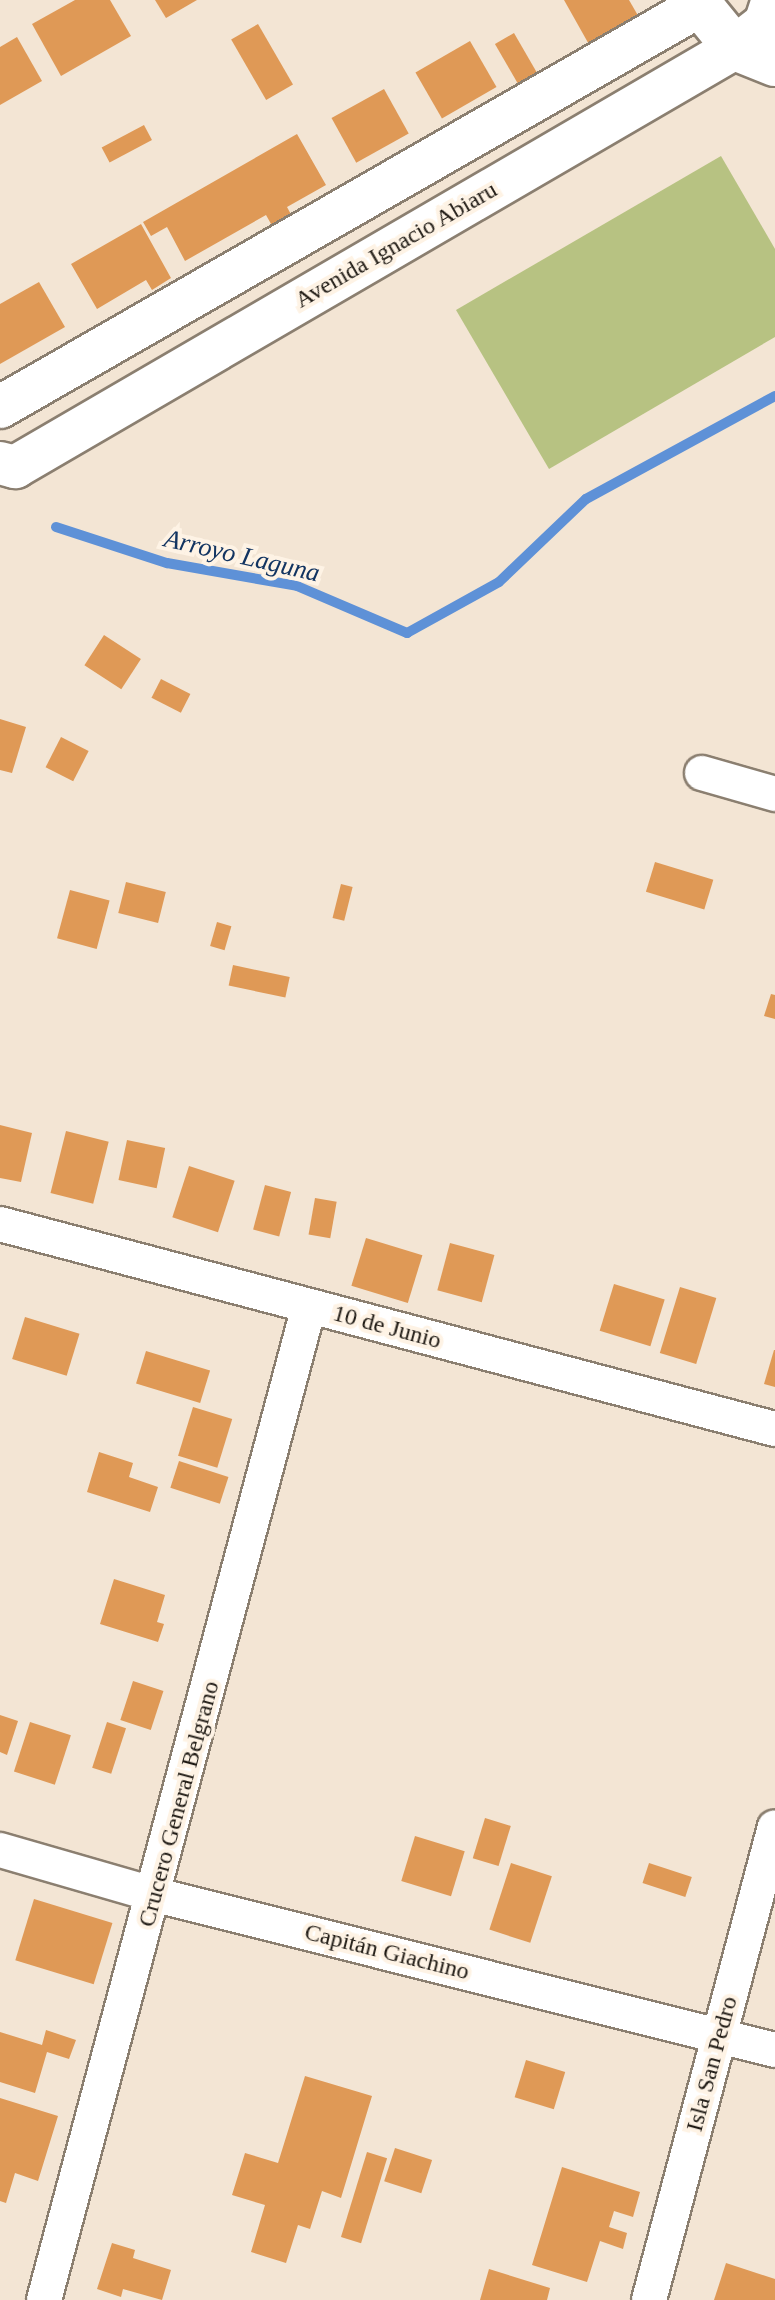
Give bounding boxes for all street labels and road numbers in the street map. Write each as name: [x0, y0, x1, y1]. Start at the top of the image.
street label: Avenida Ignacio Abiaru: [289, 175, 503, 315]
street label: 10 de Junio: [330, 1299, 444, 1355]
street label: Crucero General Belgrano: [132, 1678, 226, 1930]
street label: Capitán Giachino: [302, 1918, 472, 1986]
street label: Isla San Pedro: [680, 1993, 744, 2135]

